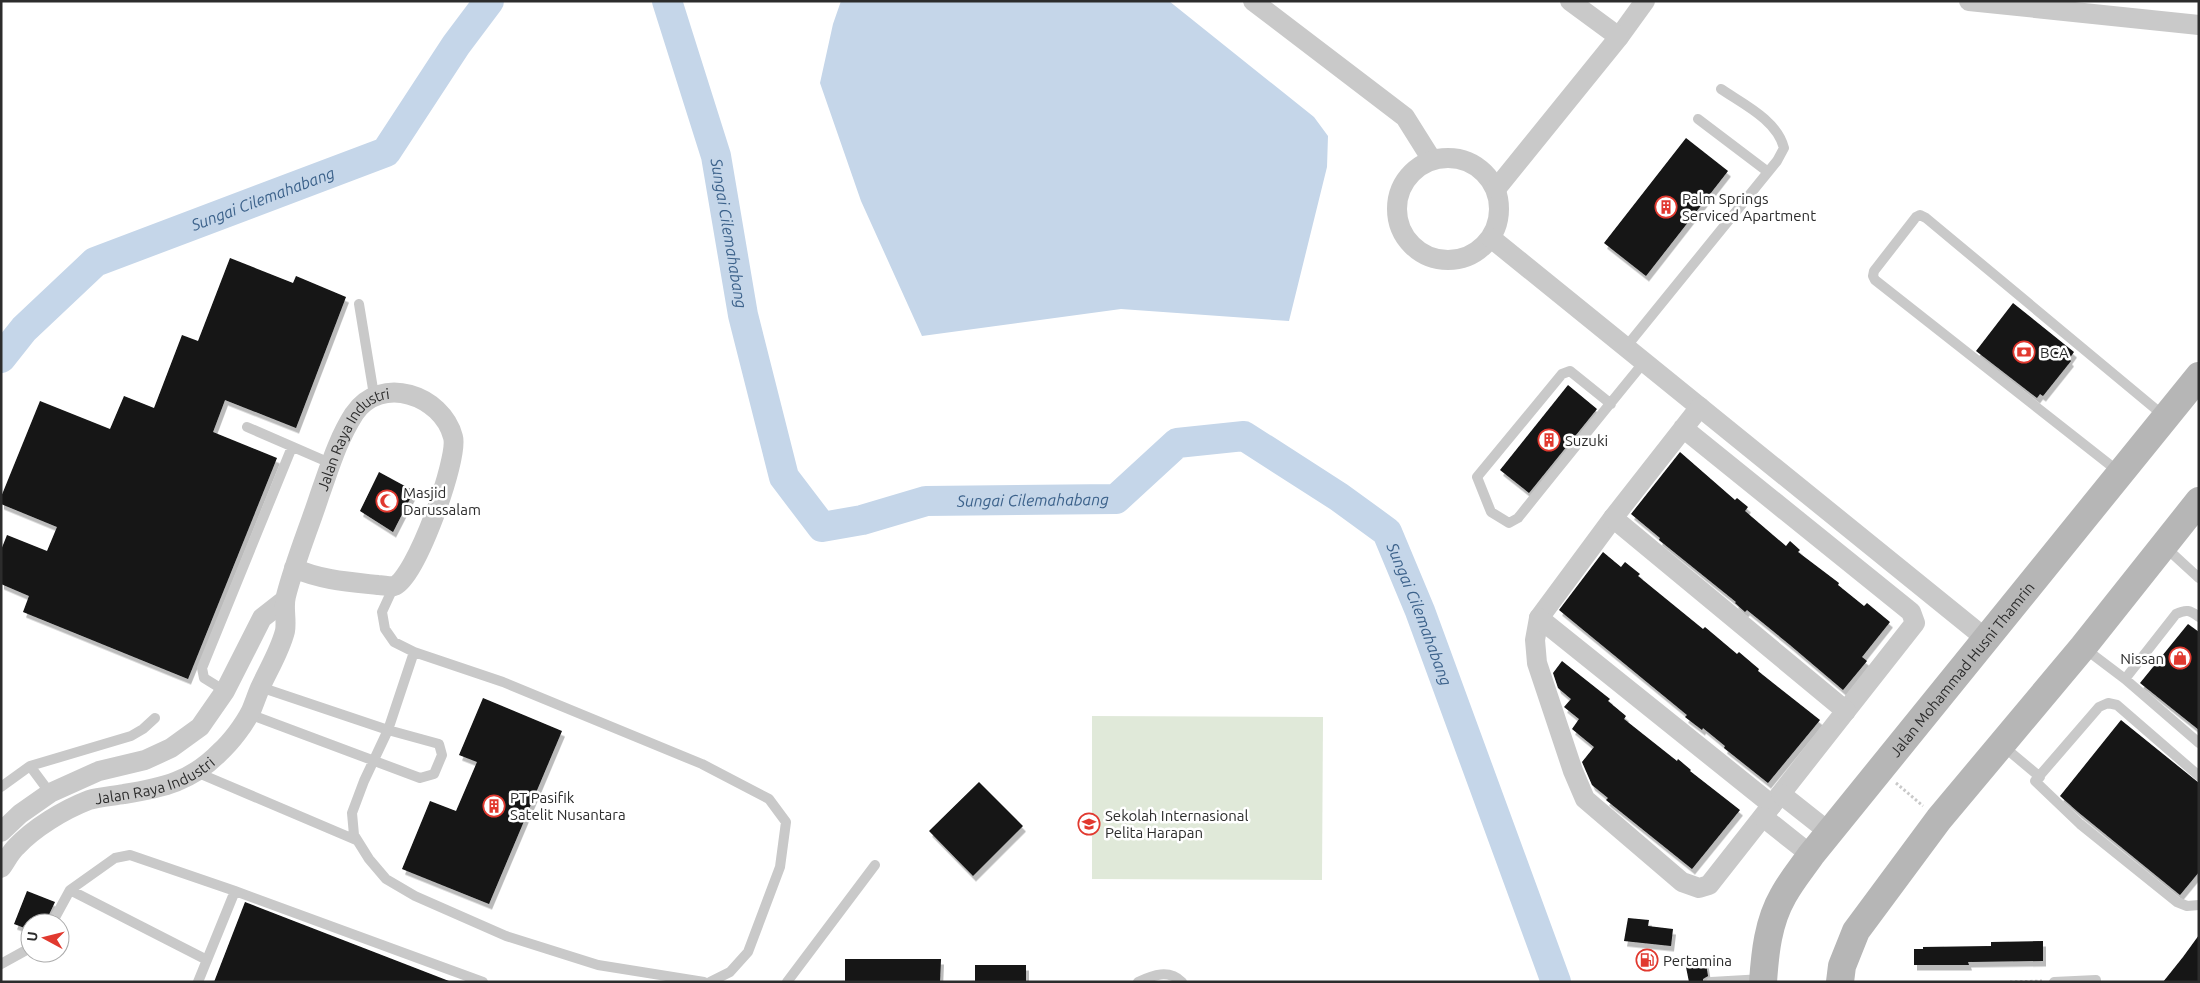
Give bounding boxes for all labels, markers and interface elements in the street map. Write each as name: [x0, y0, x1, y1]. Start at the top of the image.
water label: Sungai Cilemahabang: [707, 156, 751, 310]
water label: Sungai Cilemahabang: [188, 163, 337, 234]
place label: Palm Springs Serviced Apartment: [1682, 190, 1816, 224]
building icon: Palm Springs Serviced Apartment: [1654, 195, 1678, 219]
bank icon: BCA: [2012, 340, 2036, 364]
place label: BCA: [2040, 344, 2069, 361]
street label: Jalan Raya Industri: [313, 384, 390, 493]
building icon: Suzuki: [1537, 428, 1561, 452]
place label: Suzuki: [1565, 432, 1608, 449]
place label: Masjid Darussalam: [403, 484, 481, 518]
mosque icon: Masjid Darussalam: [375, 489, 399, 513]
water label: Sungai Cilemahabang: [956, 490, 1109, 510]
water label: Sungai Cilemahabang: [1383, 539, 1456, 688]
street label: Jalan Mohammad Husni Thamrin: [1886, 578, 2037, 760]
shop icon: Nissan: [2168, 646, 2192, 670]
place label: Nissan: [2120, 650, 2164, 667]
street label: Jalan Raya Industri: [93, 753, 218, 807]
place label: PT Pasifik Satelit Nusantara: [510, 789, 626, 823]
building icon: PT Pasifik Satelit Nusantara: [482, 794, 506, 818]
place label: Sekolah Internasional Pelita Harapan: [1105, 807, 1249, 841]
school or university icon: Sekolah Internasional Pelita Harapan: [1077, 812, 1101, 836]
north arrow: [20, 913, 70, 963]
text: U: [24, 931, 41, 942]
fuel station icon: Pertamina: [1635, 948, 1659, 972]
place label: Pertamina: [1663, 952, 1732, 969]

